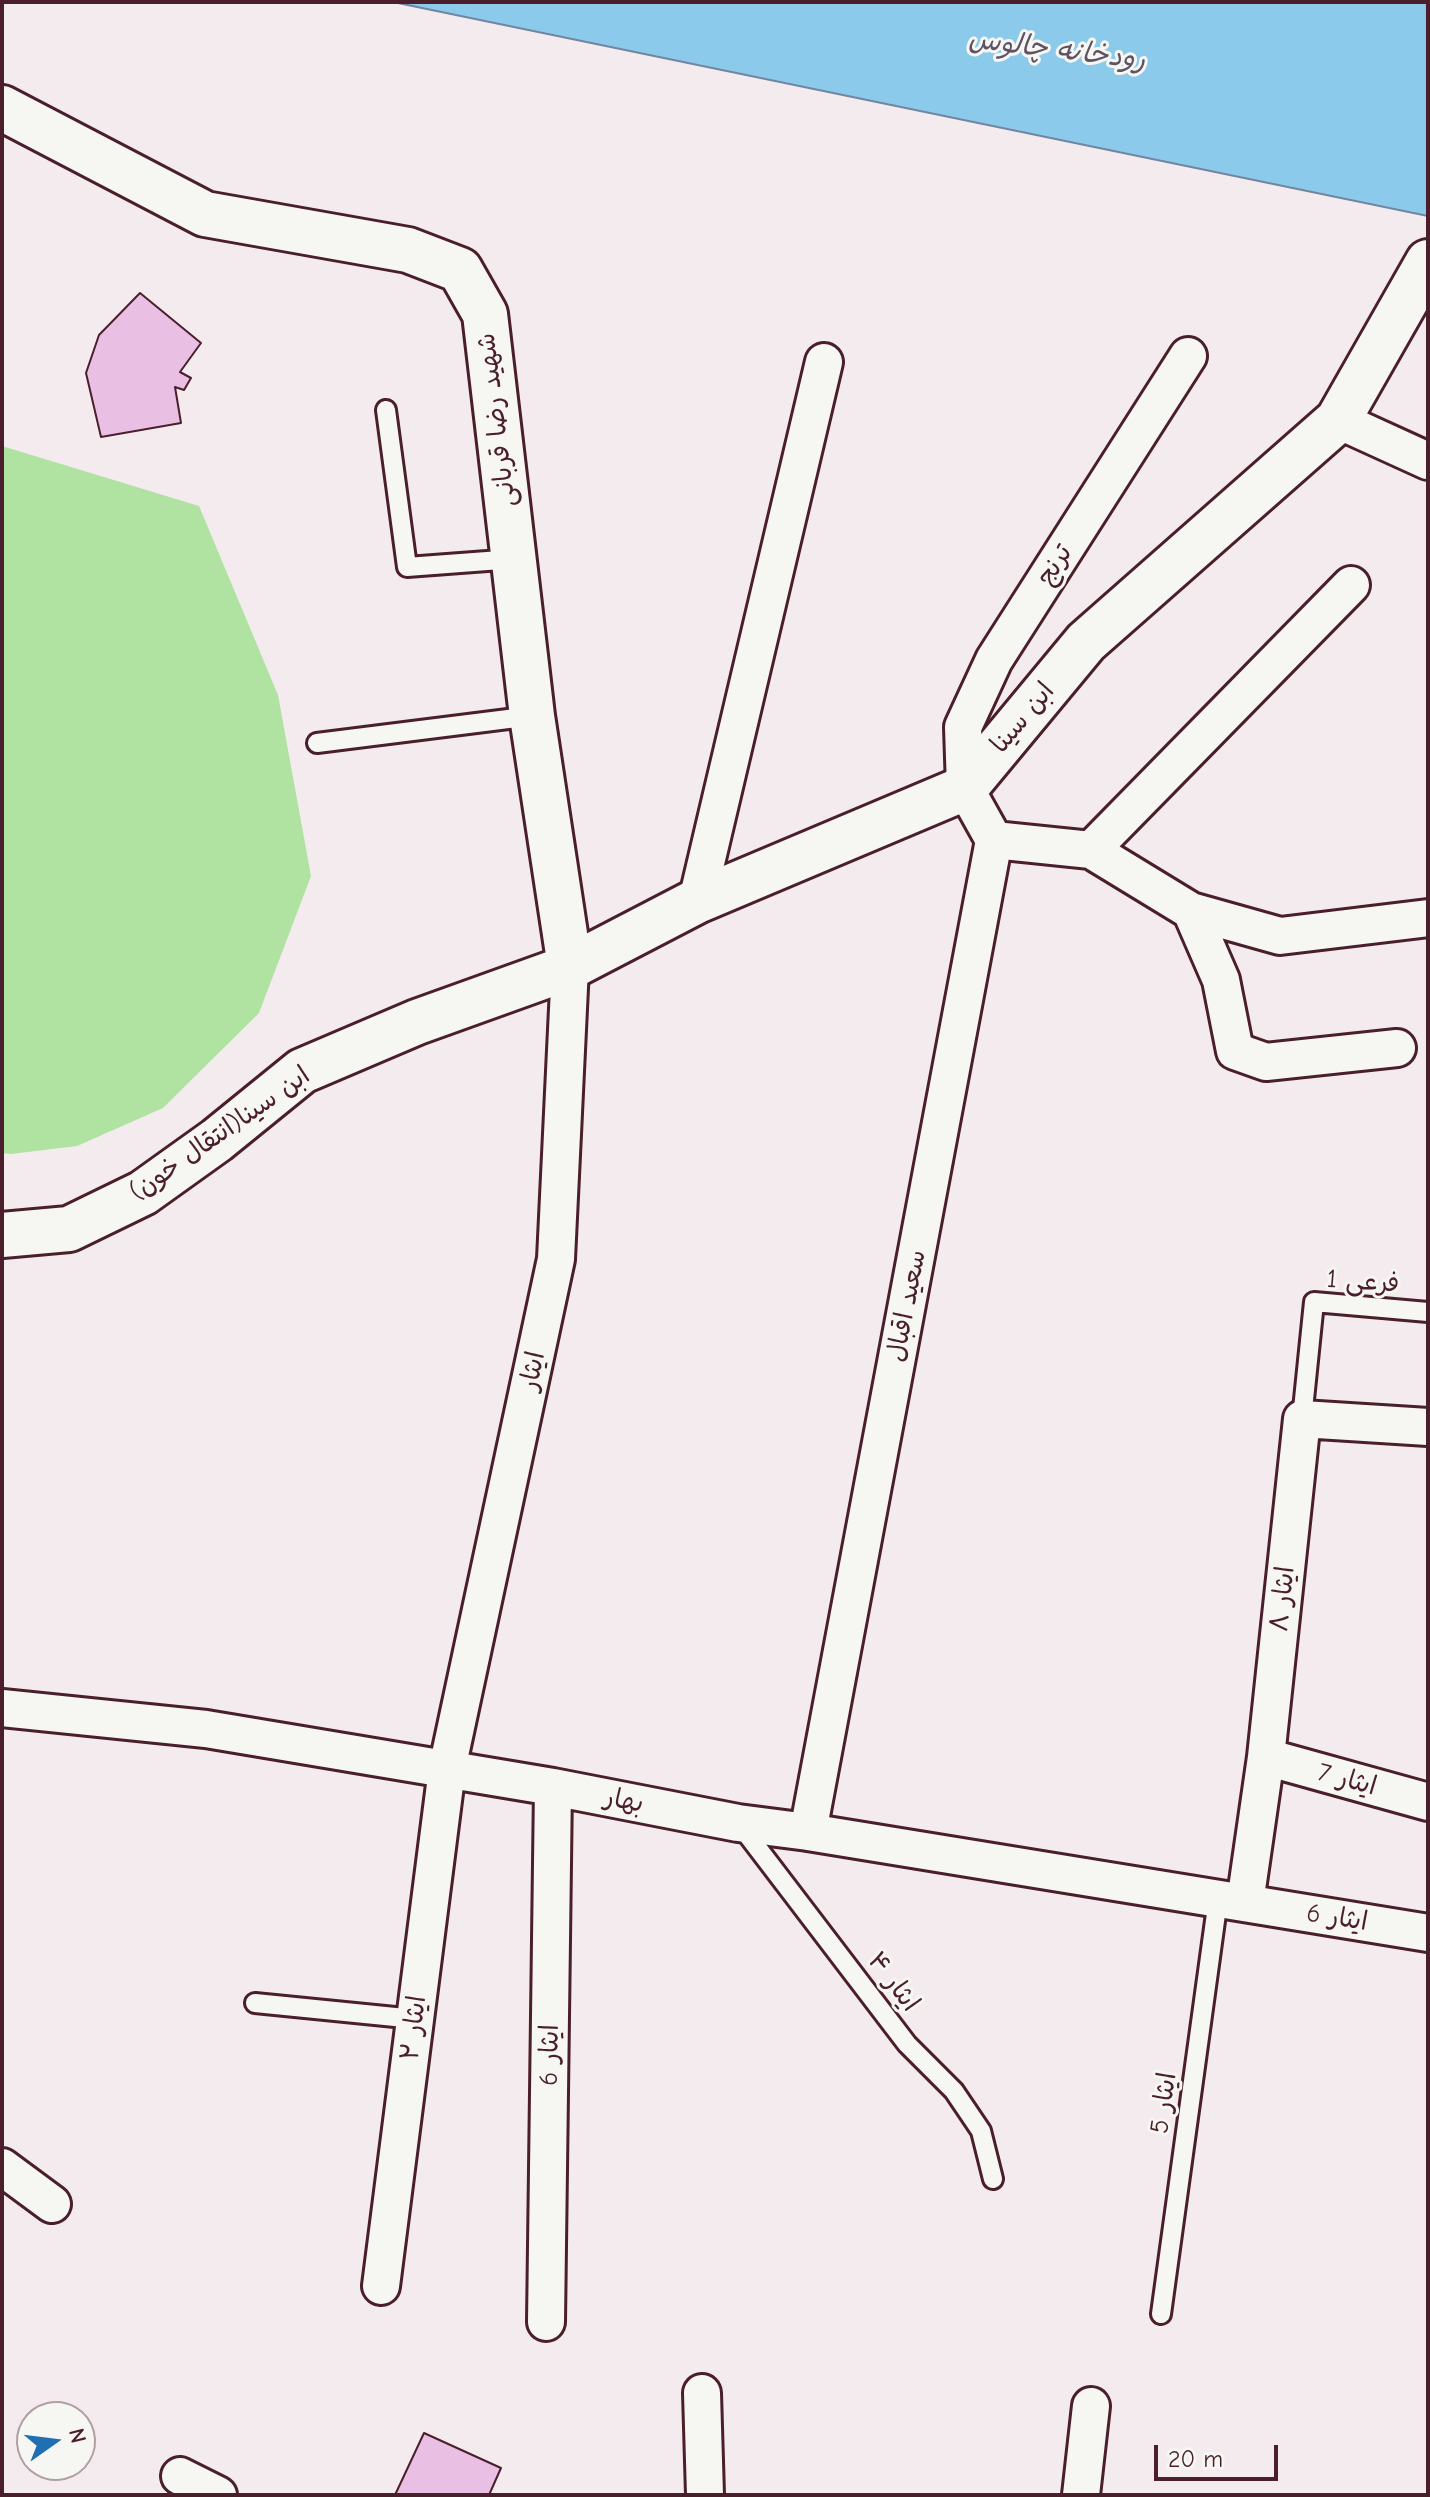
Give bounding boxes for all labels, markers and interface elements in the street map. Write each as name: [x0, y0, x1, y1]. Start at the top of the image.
water label: رودخانه چالوس: [967, 22, 1147, 78]
street label: شهید رضا قربانی: [471, 331, 523, 509]
street label: ترنج: [1030, 539, 1080, 591]
street label: ابن سینا: [984, 676, 1062, 760]
street label: ابن سینا(انتقال خون): [124, 1060, 316, 1208]
street label: سعید اقبال: [881, 1247, 933, 1365]
street label: فرعی 1: [1326, 1264, 1400, 1300]
street label: ایثار: [514, 1349, 552, 1393]
street label: ایثار ۸: [1264, 1565, 1302, 1633]
street label: ایثار 7: [1314, 1757, 1380, 1803]
street label: بهار: [602, 1782, 646, 1820]
street label: ایثار 6: [1304, 1898, 1370, 1938]
street label: ایثار ۴: [860, 1946, 926, 2018]
street label: ایثار ۲: [395, 1994, 433, 2062]
street label: ایثار 6: [534, 2024, 566, 2086]
street label: ایثار 5: [1144, 2070, 1184, 2136]
north arrow: [16, 2401, 96, 2481]
text: N: [63, 2426, 92, 2446]
scale bar: [1158, 2429, 1282, 2479]
text: 20 m: [1168, 2445, 1223, 2473]

